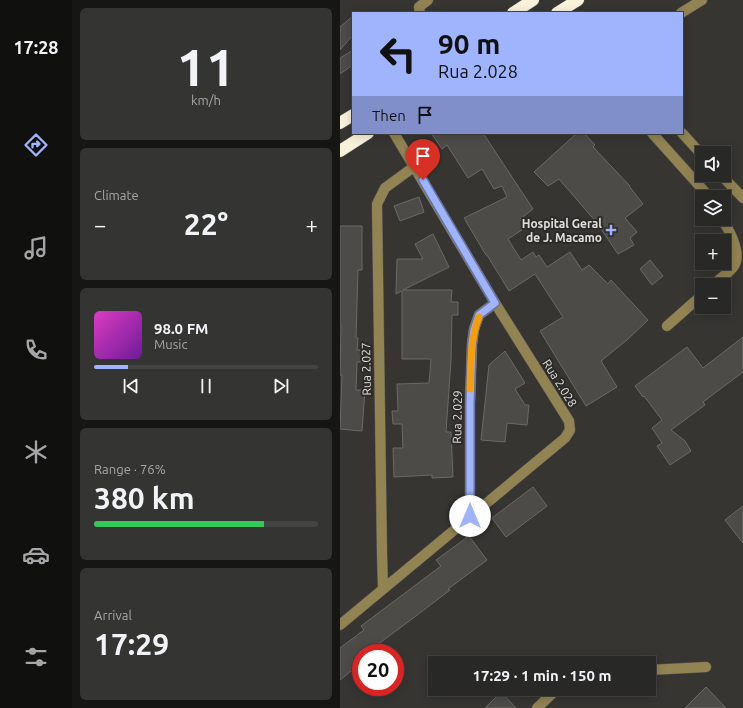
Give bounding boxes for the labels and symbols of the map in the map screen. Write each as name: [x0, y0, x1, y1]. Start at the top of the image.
pin: [406, 139, 440, 180]
place label: Hospital Geral de J. Macamo: [522, 217, 602, 244]
marker: Hospital Geral de J. Macamo: [605, 224, 617, 236]
street label: Rua 2.027: [359, 342, 373, 396]
street label: Rua 2.028: [540, 357, 580, 409]
street label: Rua 2.029: [450, 390, 464, 444]
position arrow: [449, 495, 491, 537]
speed limit sign: 20: [352, 644, 404, 696]

